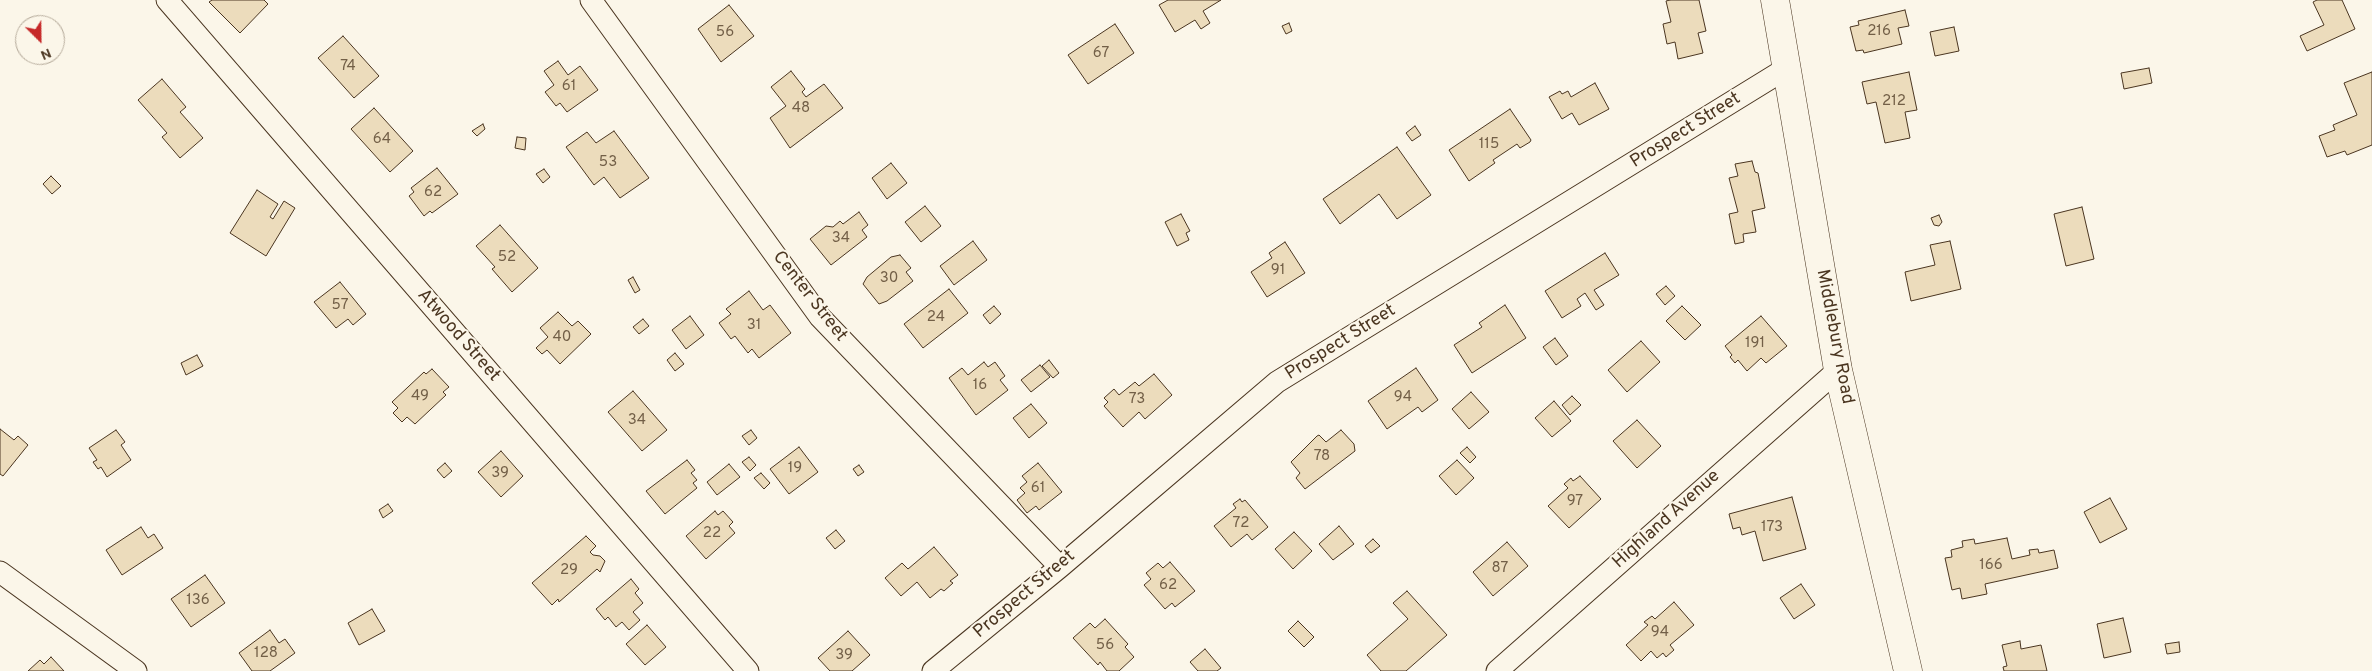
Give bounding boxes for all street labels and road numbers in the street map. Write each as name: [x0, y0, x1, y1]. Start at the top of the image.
street label: Prospect Street: [1627, 88, 1745, 174]
street label: Center Street: [767, 248, 851, 346]
street label: Middlebury Road: [1810, 268, 1858, 406]
street label: Atwood Street: [412, 285, 504, 387]
street label: Prospect Street: [1282, 300, 1400, 386]
street label: Highland Avenue: [1609, 466, 1725, 574]
street label: Prospect Street: [970, 546, 1080, 644]

